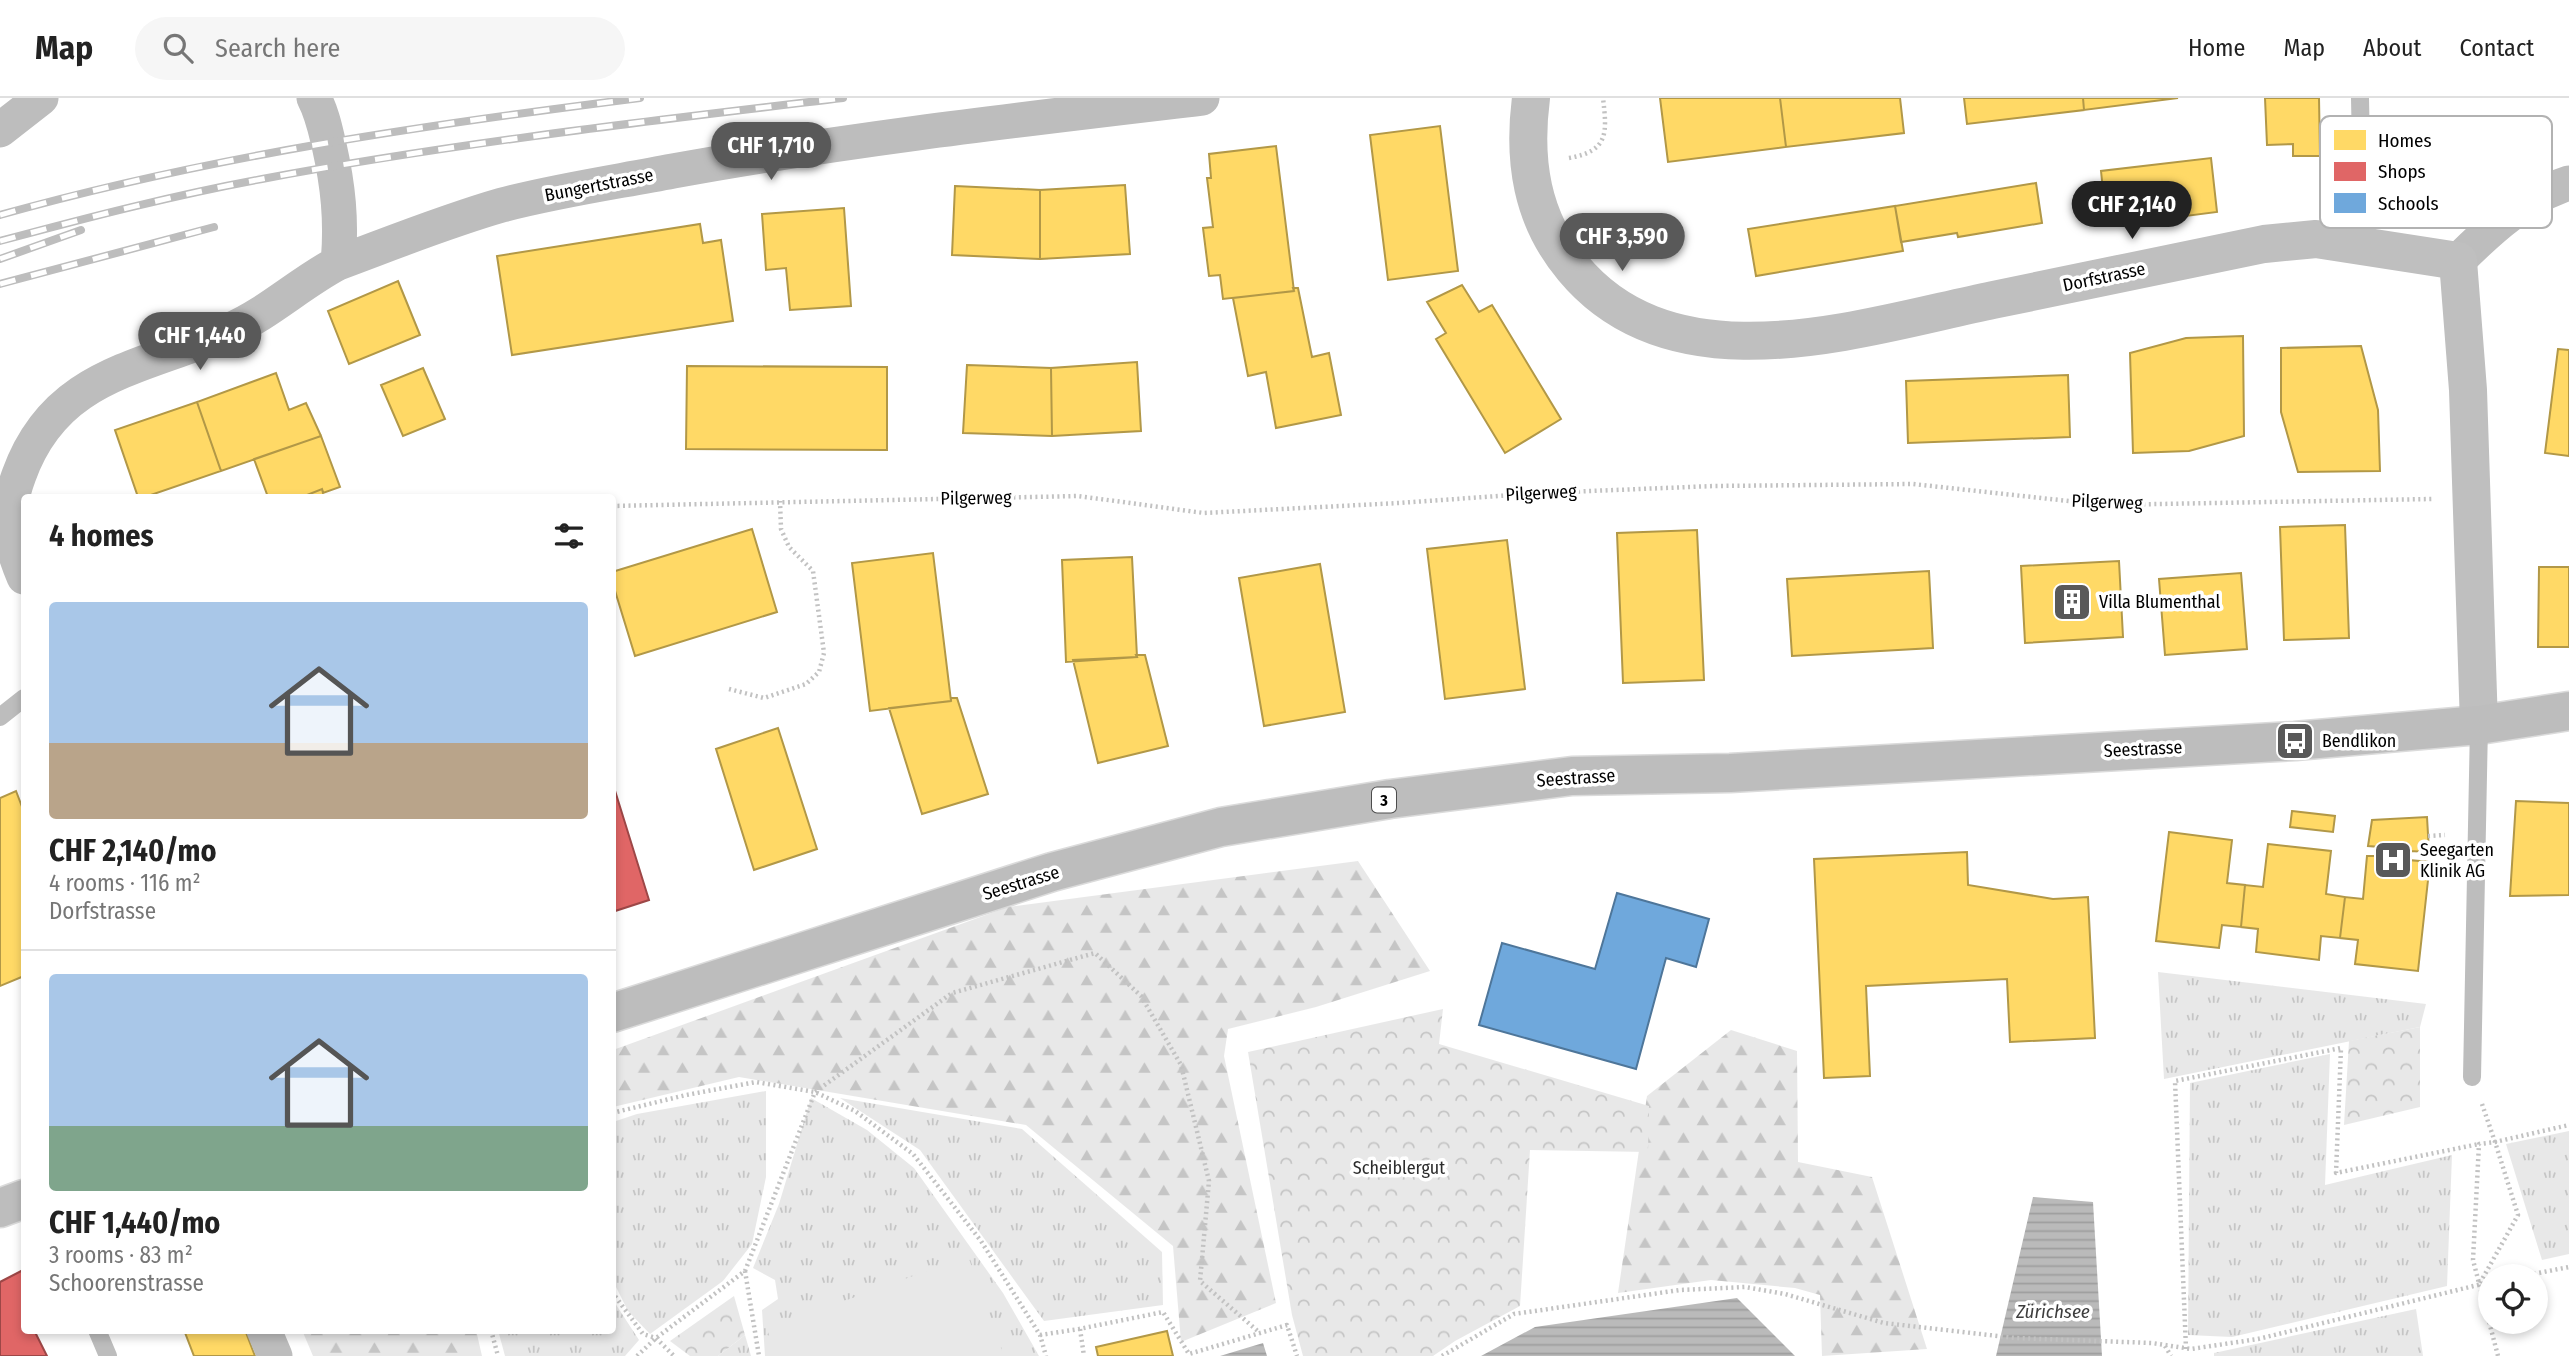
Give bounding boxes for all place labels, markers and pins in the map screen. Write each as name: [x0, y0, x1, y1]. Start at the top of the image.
pin: CHF 1,710: [691, 122, 851, 182]
pin: CHF 2,140: [2052, 181, 2212, 241]
pin: CHF 3,590: [1542, 214, 1702, 273]
pin: CHF 1,440: [120, 313, 280, 372]
building icon: Villa Blumenthal: [2051, 581, 2093, 623]
place label: Villa Blumenthal: [2099, 591, 2220, 613]
bus stop icon: Bendlikon: [2274, 720, 2316, 762]
place label: Bendlikon: [2322, 730, 2396, 752]
hospital icon: Seegarten Klinik AG: [2372, 839, 2414, 881]
place label: Seegarten Klinik AG: [2420, 839, 2494, 882]

